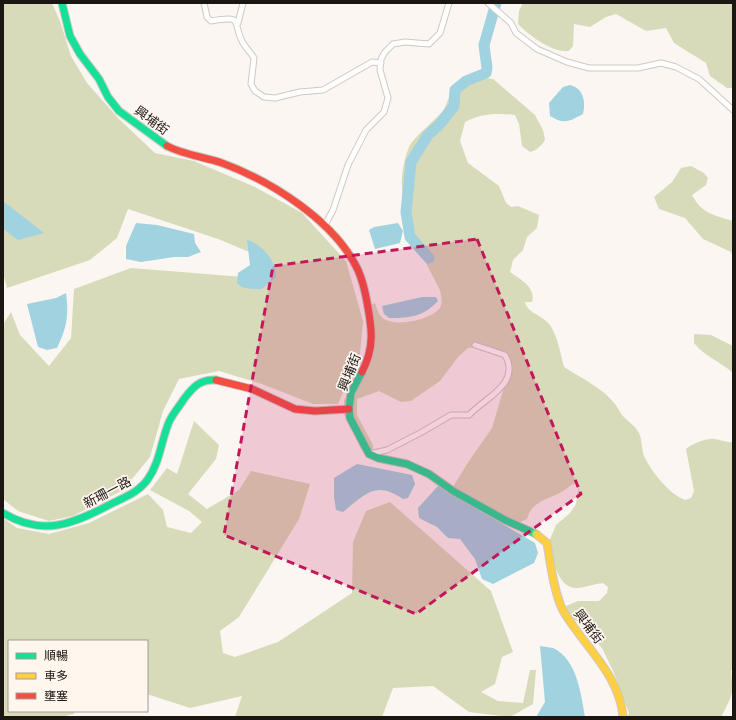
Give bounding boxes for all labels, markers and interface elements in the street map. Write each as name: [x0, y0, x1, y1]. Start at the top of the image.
street label: 興埔街: [132, 101, 173, 138]
street label: 興埔街: [333, 351, 364, 393]
street label: 新珊一路: [80, 472, 134, 511]
street label: 興埔街: [571, 605, 608, 646]
legend: [8, 640, 148, 712]
text: 順暢: [44, 647, 68, 663]
text: 車多: [44, 667, 68, 683]
text: 壅塞: [44, 687, 68, 703]

